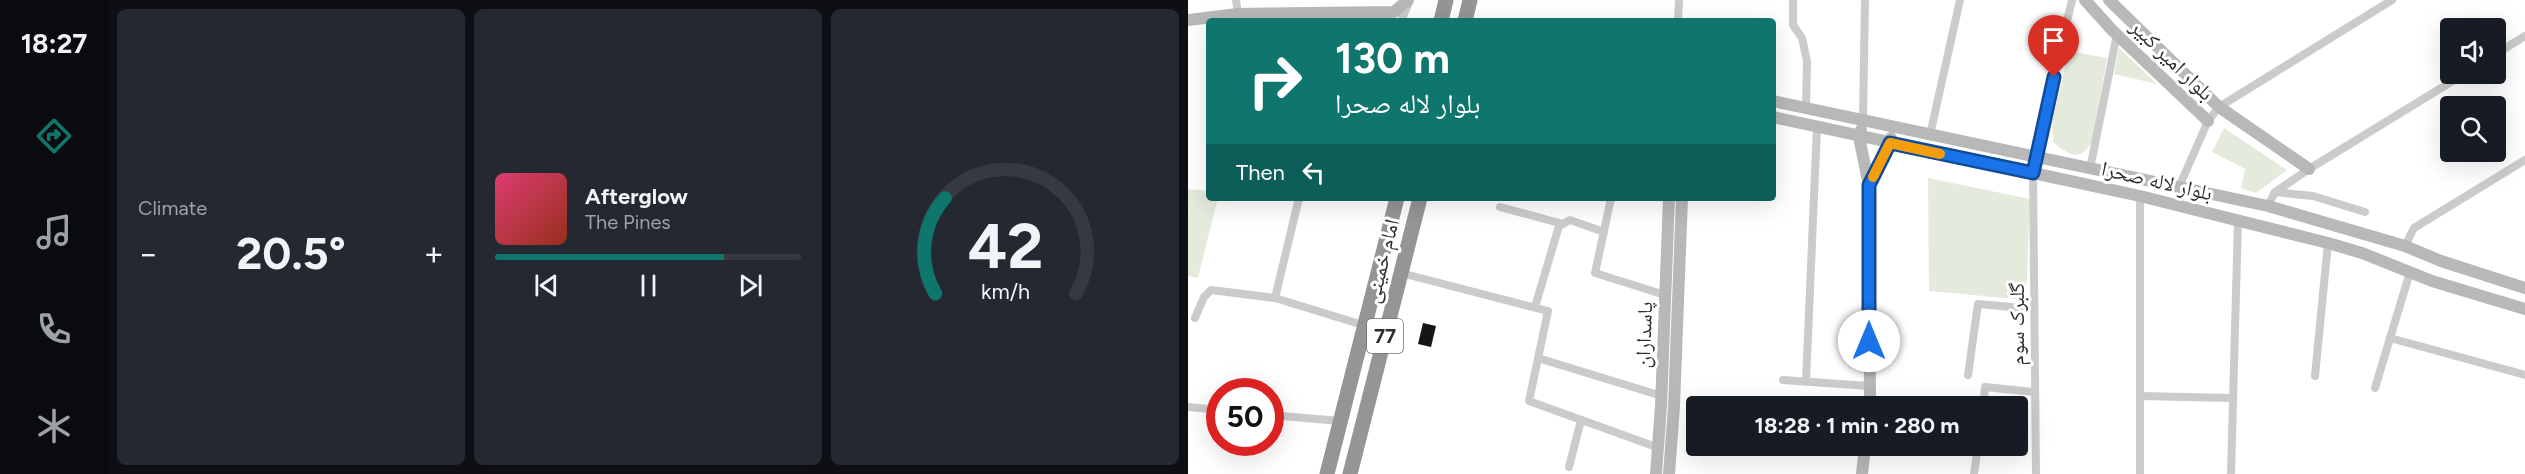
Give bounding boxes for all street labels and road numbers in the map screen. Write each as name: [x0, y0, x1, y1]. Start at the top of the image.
street label: بلوار امیر کبیر: [2125, 13, 2219, 105]
street label: بلوار لاله صحرا: [2099, 156, 2215, 205]
street label: امام خمینی: [1359, 216, 1406, 306]
street label: گلبرک سوم: [2004, 282, 2031, 365]
street label: پاسداران: [1630, 301, 1657, 369]
road number: 77: [1367, 319, 1403, 353]

